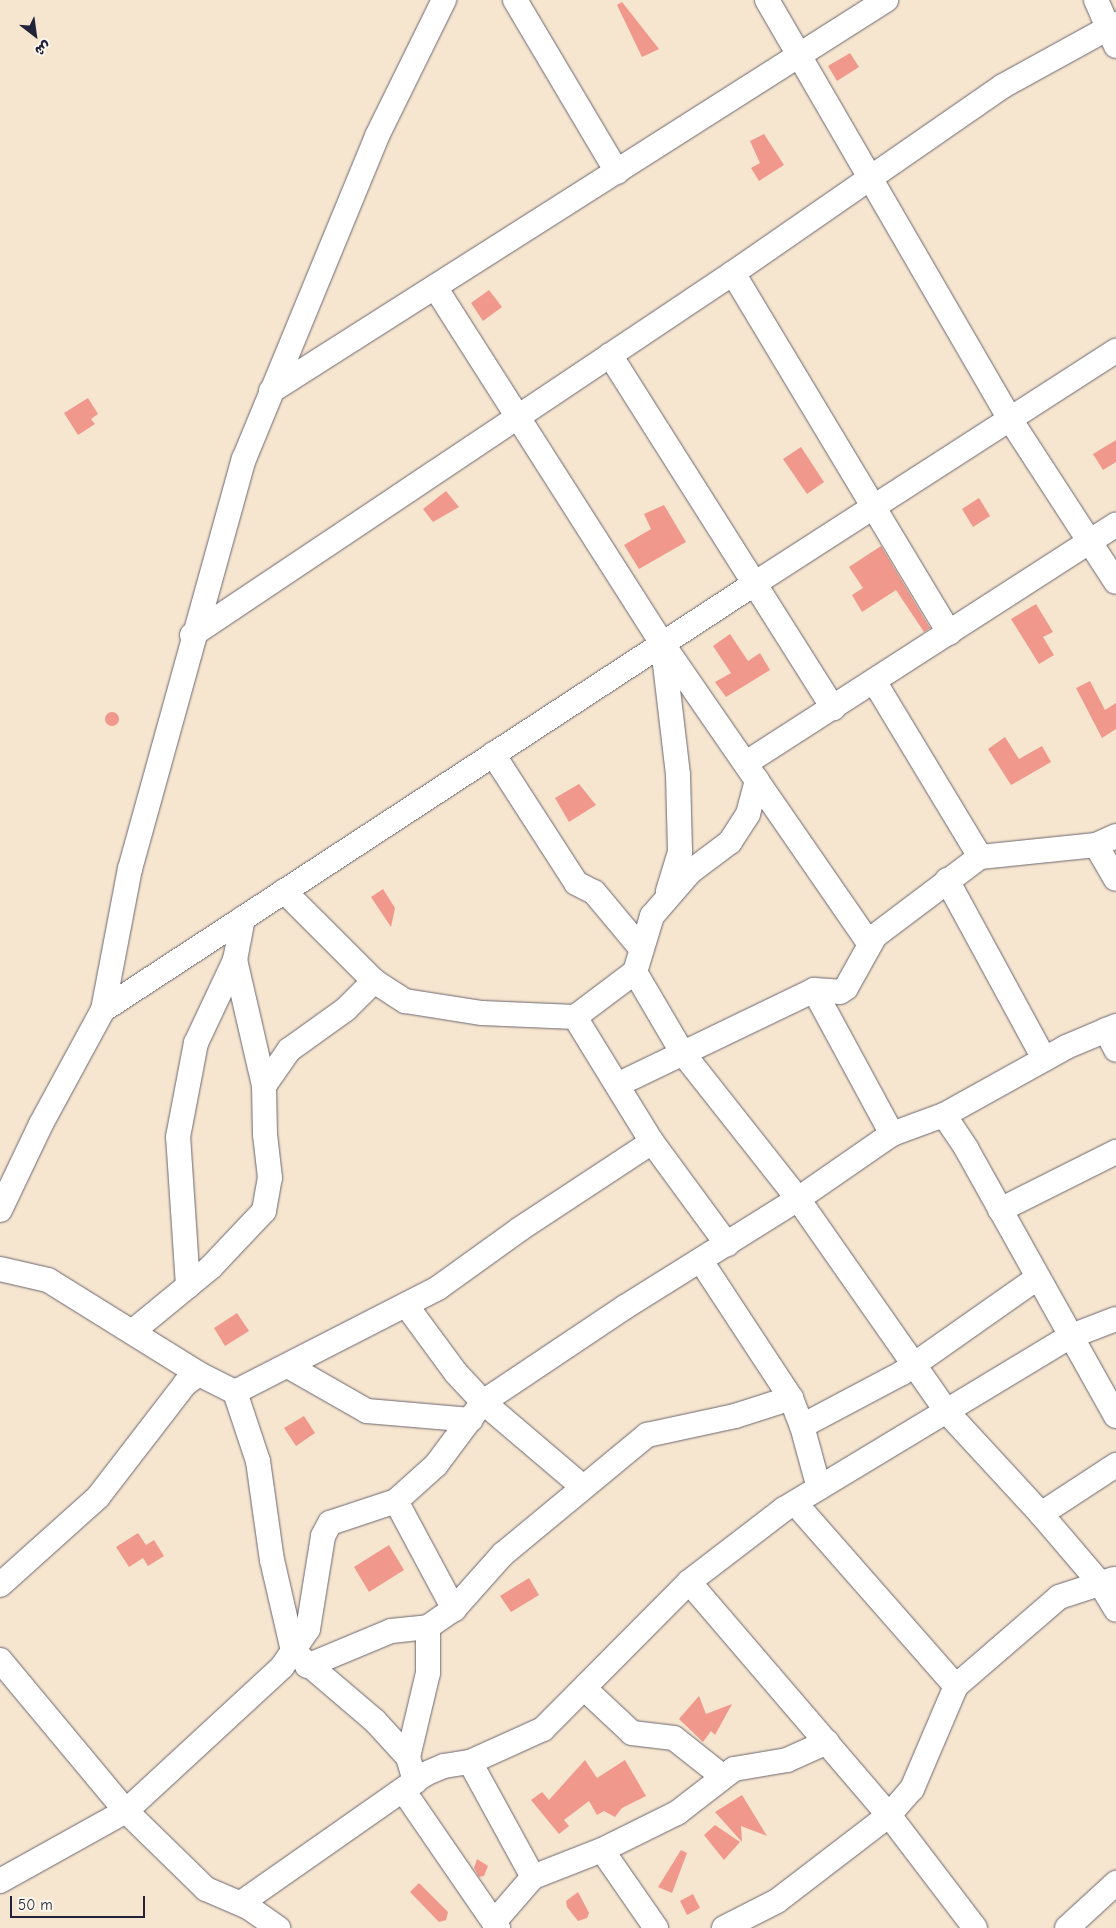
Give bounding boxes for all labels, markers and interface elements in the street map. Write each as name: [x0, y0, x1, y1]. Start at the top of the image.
north arrow: [10, 10, 60, 60]
text: ش: [32, 37, 54, 60]
scale bar: [12, 1886, 148, 1918]
text: 50 m: [18, 1896, 53, 1914]

